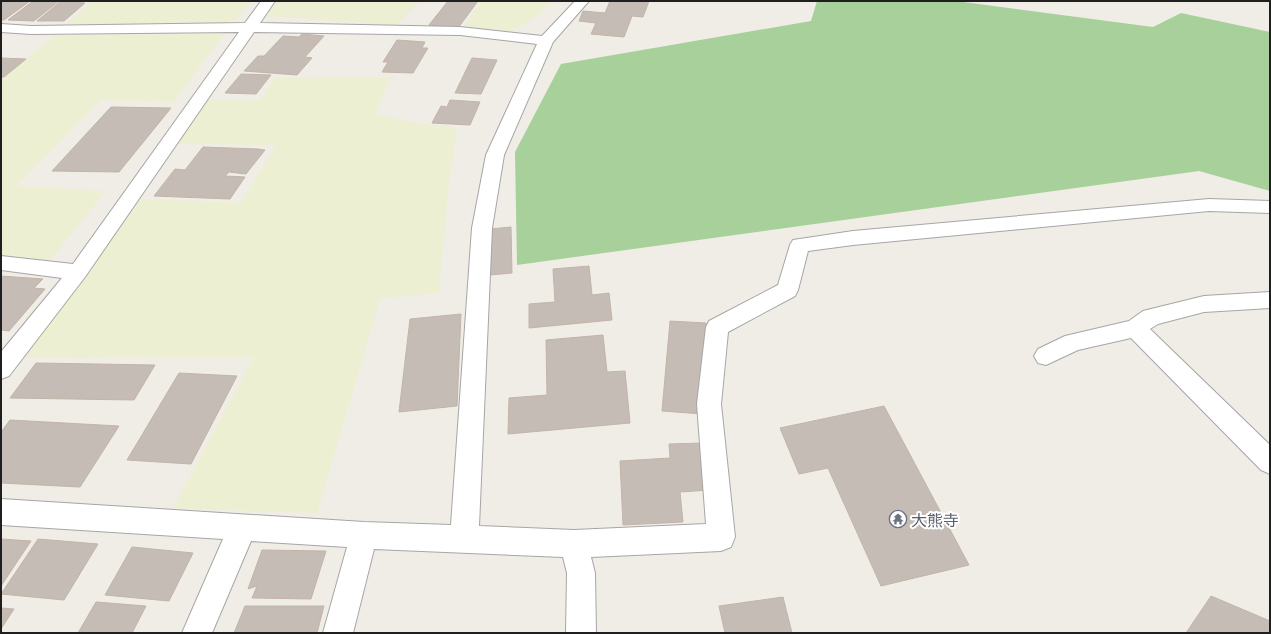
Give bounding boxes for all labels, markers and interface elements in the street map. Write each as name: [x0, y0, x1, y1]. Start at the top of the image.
temple icon: 大熊寺: [888, 509, 908, 529]
place label: 大熊寺: [911, 510, 959, 529]

